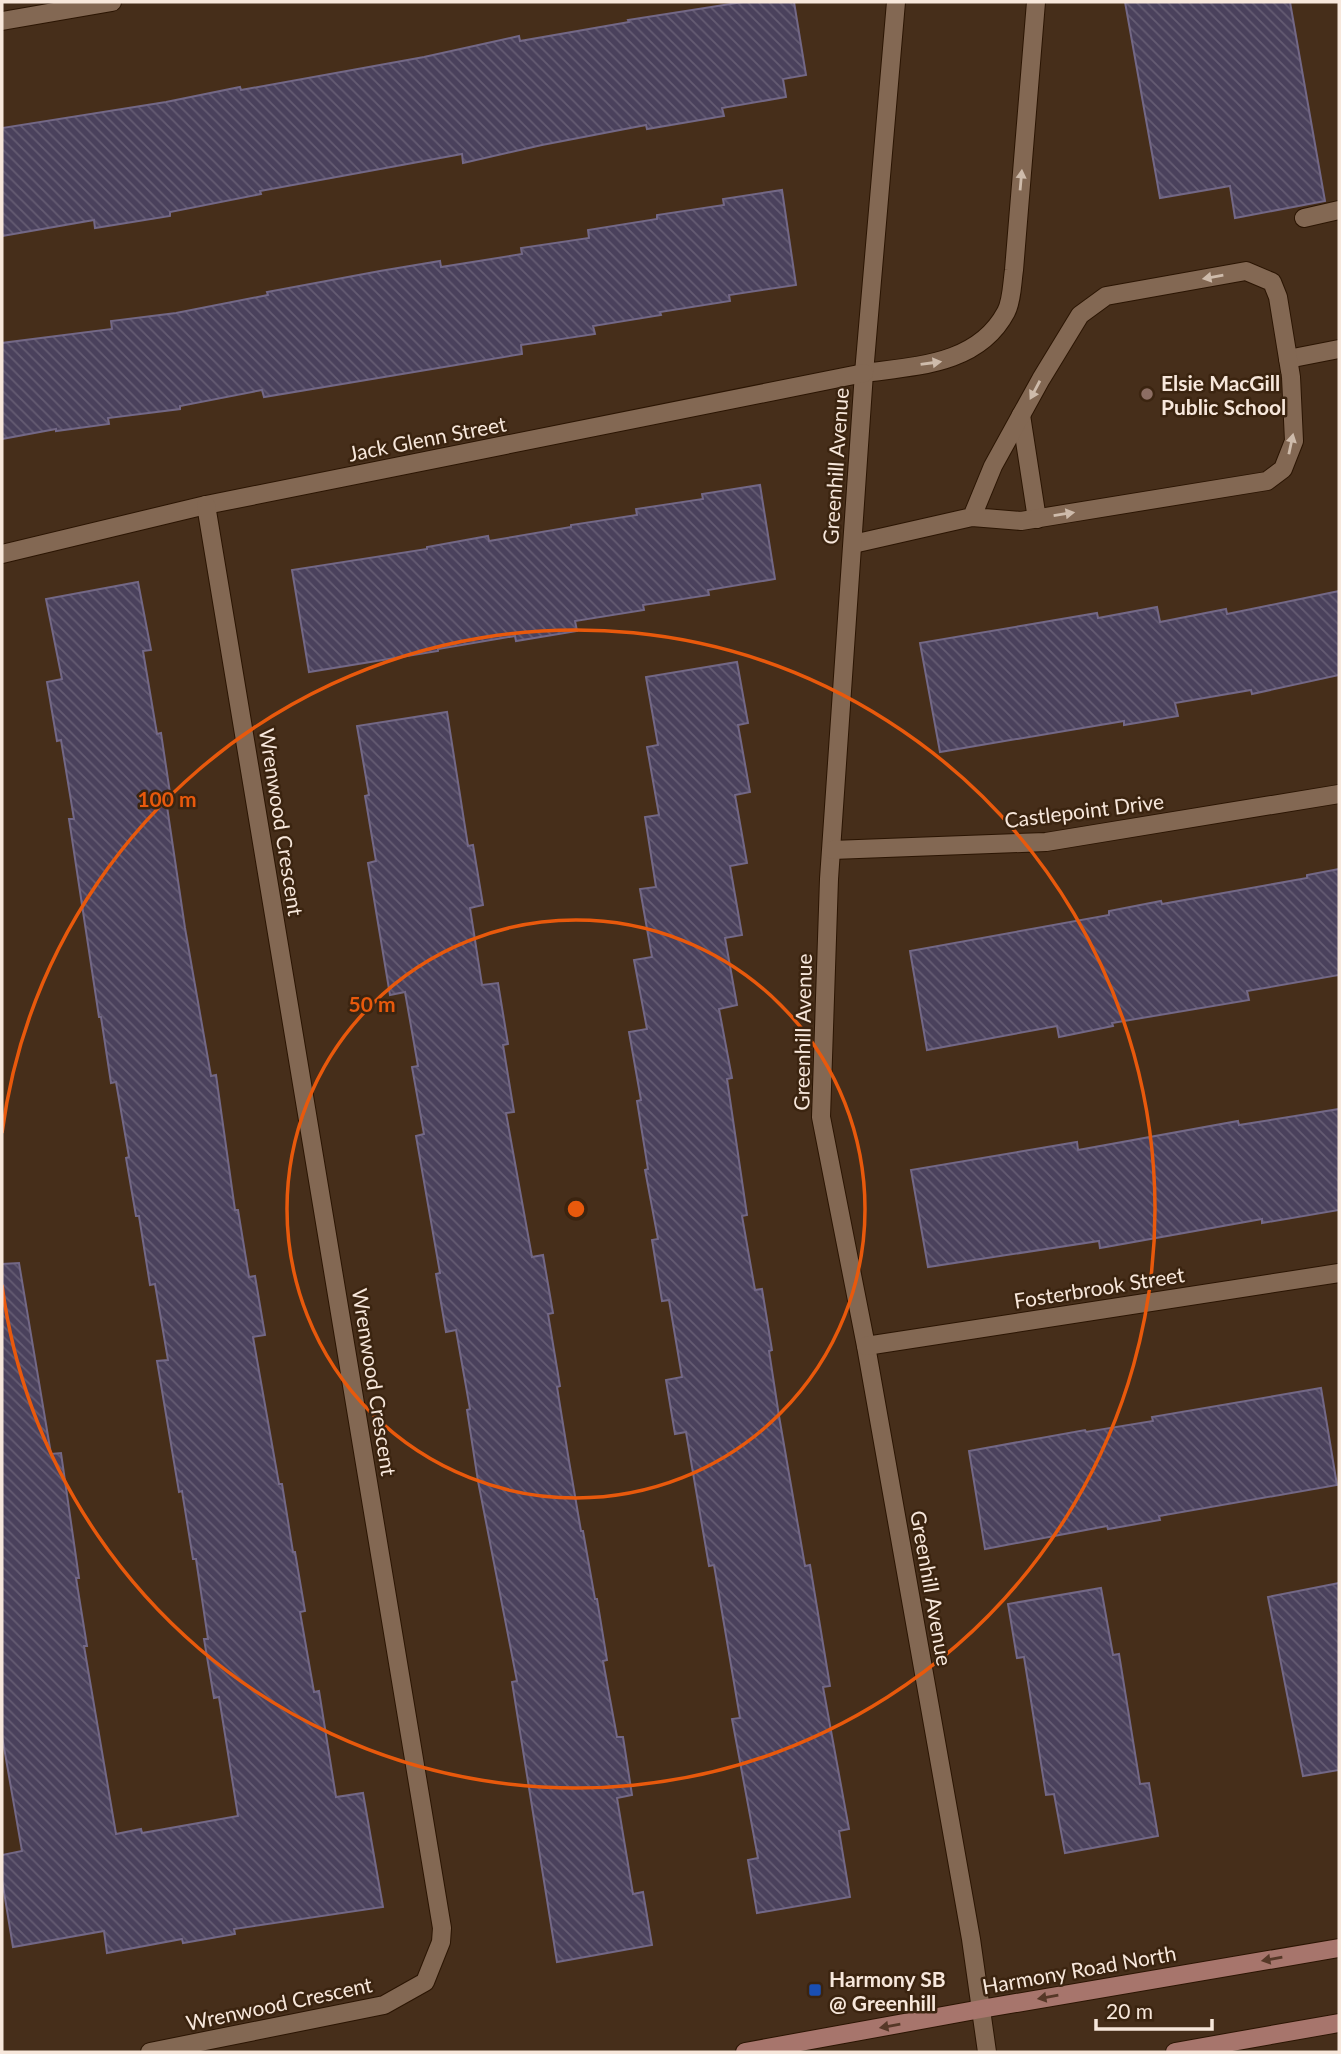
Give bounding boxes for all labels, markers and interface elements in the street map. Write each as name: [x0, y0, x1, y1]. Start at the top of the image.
one-way arrow: [1016, 169, 1027, 191]
one-way arrow: [1202, 272, 1224, 283]
one-way arrow: [920, 358, 942, 369]
place label: Elsie MacGill Public School: [1161, 370, 1286, 419]
one-way arrow: [1029, 380, 1041, 399]
marker: Elsie MacGill Public School: [1139, 386, 1155, 402]
street label: Greenhill Avenue: [817, 387, 853, 545]
street label: Jack Glenn Street: [346, 410, 509, 466]
one-way arrow: [1285, 433, 1296, 455]
one-way arrow: [1053, 509, 1075, 520]
street label: Wrenwood Crescent: [255, 726, 309, 918]
text: 100 m: [137, 786, 197, 811]
street label: Castlepoint Drive: [1003, 788, 1165, 832]
street label: Greenhill Avenue: [788, 953, 816, 1111]
text: 50 m: [348, 991, 396, 1016]
centre of rings: [564, 1197, 588, 1221]
street label: Fosterbrook Street: [1012, 1261, 1187, 1313]
street label: Wrenwood Crescent: [348, 1286, 402, 1478]
street label: Greenhill Avenue: [906, 1508, 958, 1668]
street label: Harmony Road North: [980, 1940, 1178, 1998]
one-way arrow: [1261, 1954, 1283, 1965]
place label: Harmony SB @ Greenhill: [829, 1966, 946, 2015]
street label: Wrenwood Crescent: [184, 1971, 375, 2035]
marker: Harmony SB @ Greenhill: [807, 1982, 823, 1998]
scale bar: [1096, 1988, 1212, 2032]
one-way arrow: [1037, 1992, 1059, 2003]
text: 20 m: [1106, 1998, 1153, 2023]
one-way arrow: [879, 2020, 901, 2031]

